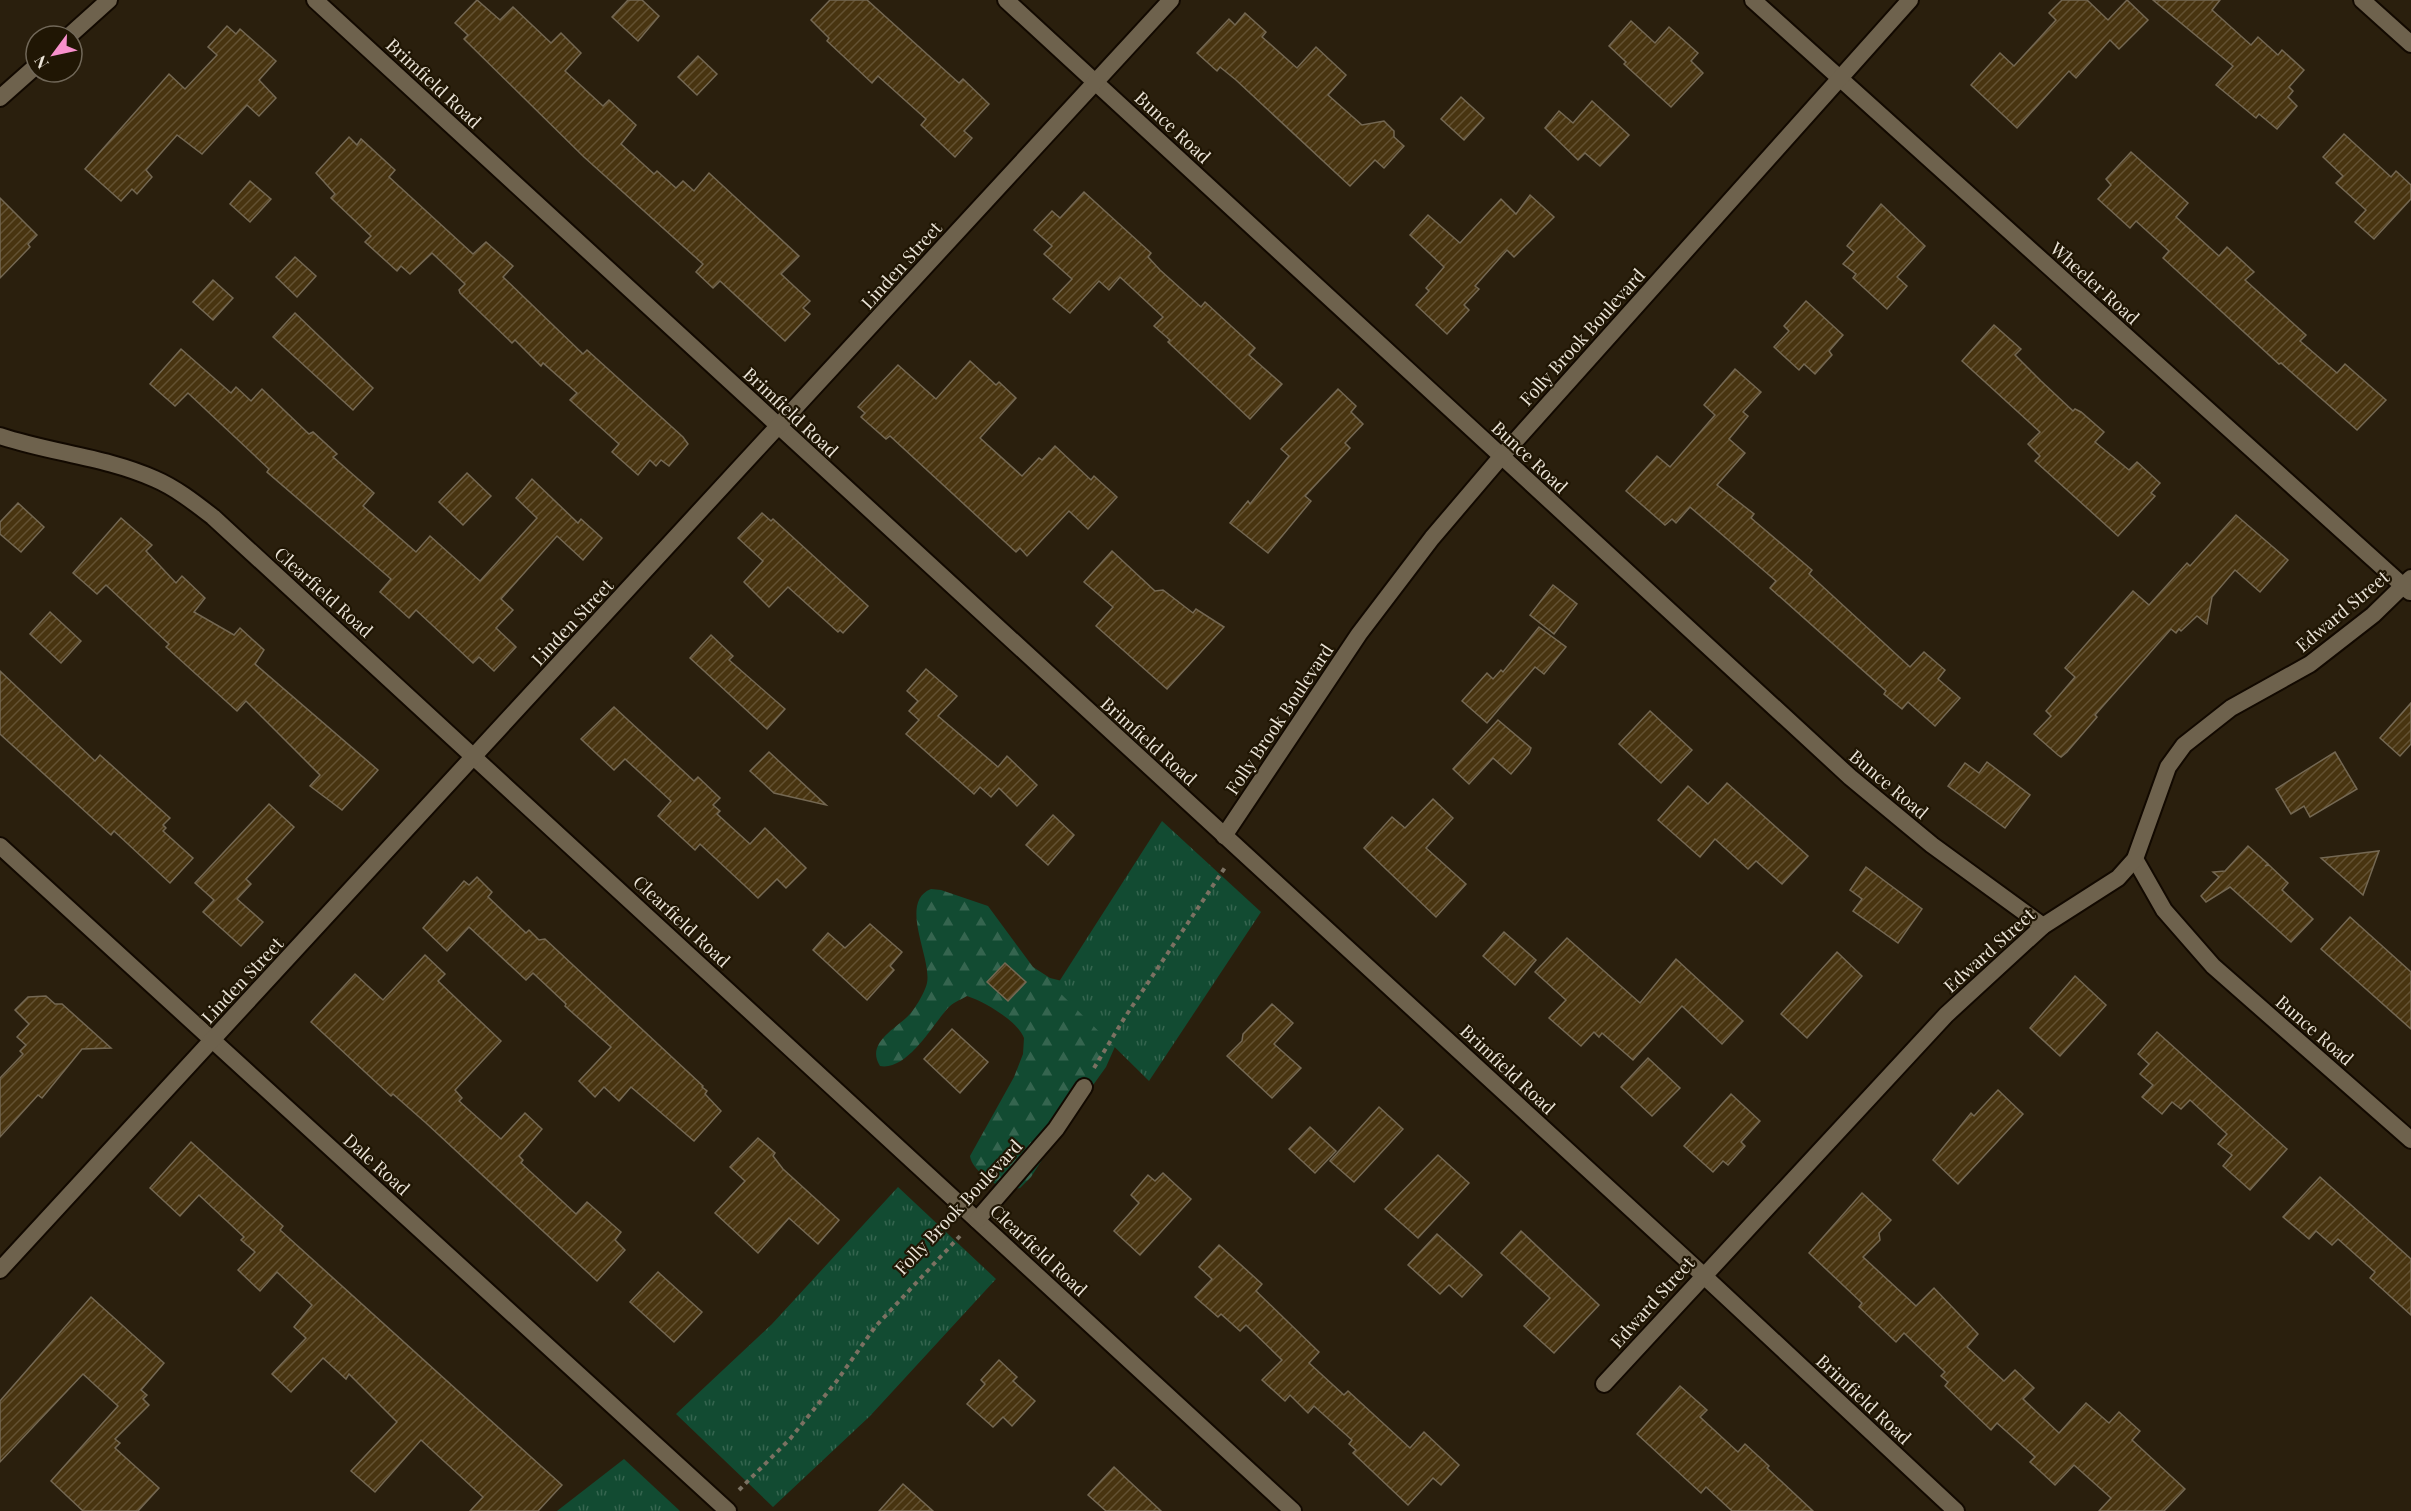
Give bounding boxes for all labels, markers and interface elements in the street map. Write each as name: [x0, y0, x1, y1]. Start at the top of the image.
north arrow: [24, 24, 84, 84]
street label: Brimfield Road: [381, 33, 487, 134]
text: N: [29, 52, 53, 73]
street label: Bunce Road: [1130, 86, 1217, 169]
street label: Linden Street: [855, 216, 947, 314]
street label: Wheeler Road: [2045, 236, 2145, 330]
street label: Folly Brook Boulevard: [1514, 263, 1650, 411]
street label: Brimfield Road: [738, 362, 844, 463]
street label: Bunce Road: [1487, 416, 1574, 499]
street label: Clearfield Road: [270, 541, 379, 643]
street label: Edward Street: [2290, 564, 2394, 657]
street label: Linden Street: [526, 573, 619, 670]
street label: Folly Brook Boulevard: [1220, 639, 1339, 799]
street label: Brimfield Road: [1096, 691, 1203, 791]
street label: Bunce Road: [1845, 744, 1934, 824]
street label: Clearfield Road: [628, 870, 736, 973]
street label: Edward Street: [1938, 902, 2040, 997]
street label: Linden Street: [196, 931, 289, 1028]
street label: Bunce Road: [2271, 990, 2359, 1071]
street label: Brimfield Road: [1455, 1019, 1561, 1120]
street label: Dale Road: [339, 1128, 416, 1201]
street label: Folly Brook Boulevard: [889, 1134, 1027, 1280]
street label: Clearfield Road: [985, 1199, 1093, 1302]
street label: Edward Street: [1605, 1251, 1700, 1353]
street label: Brimfield Road: [1811, 1349, 1917, 1450]

